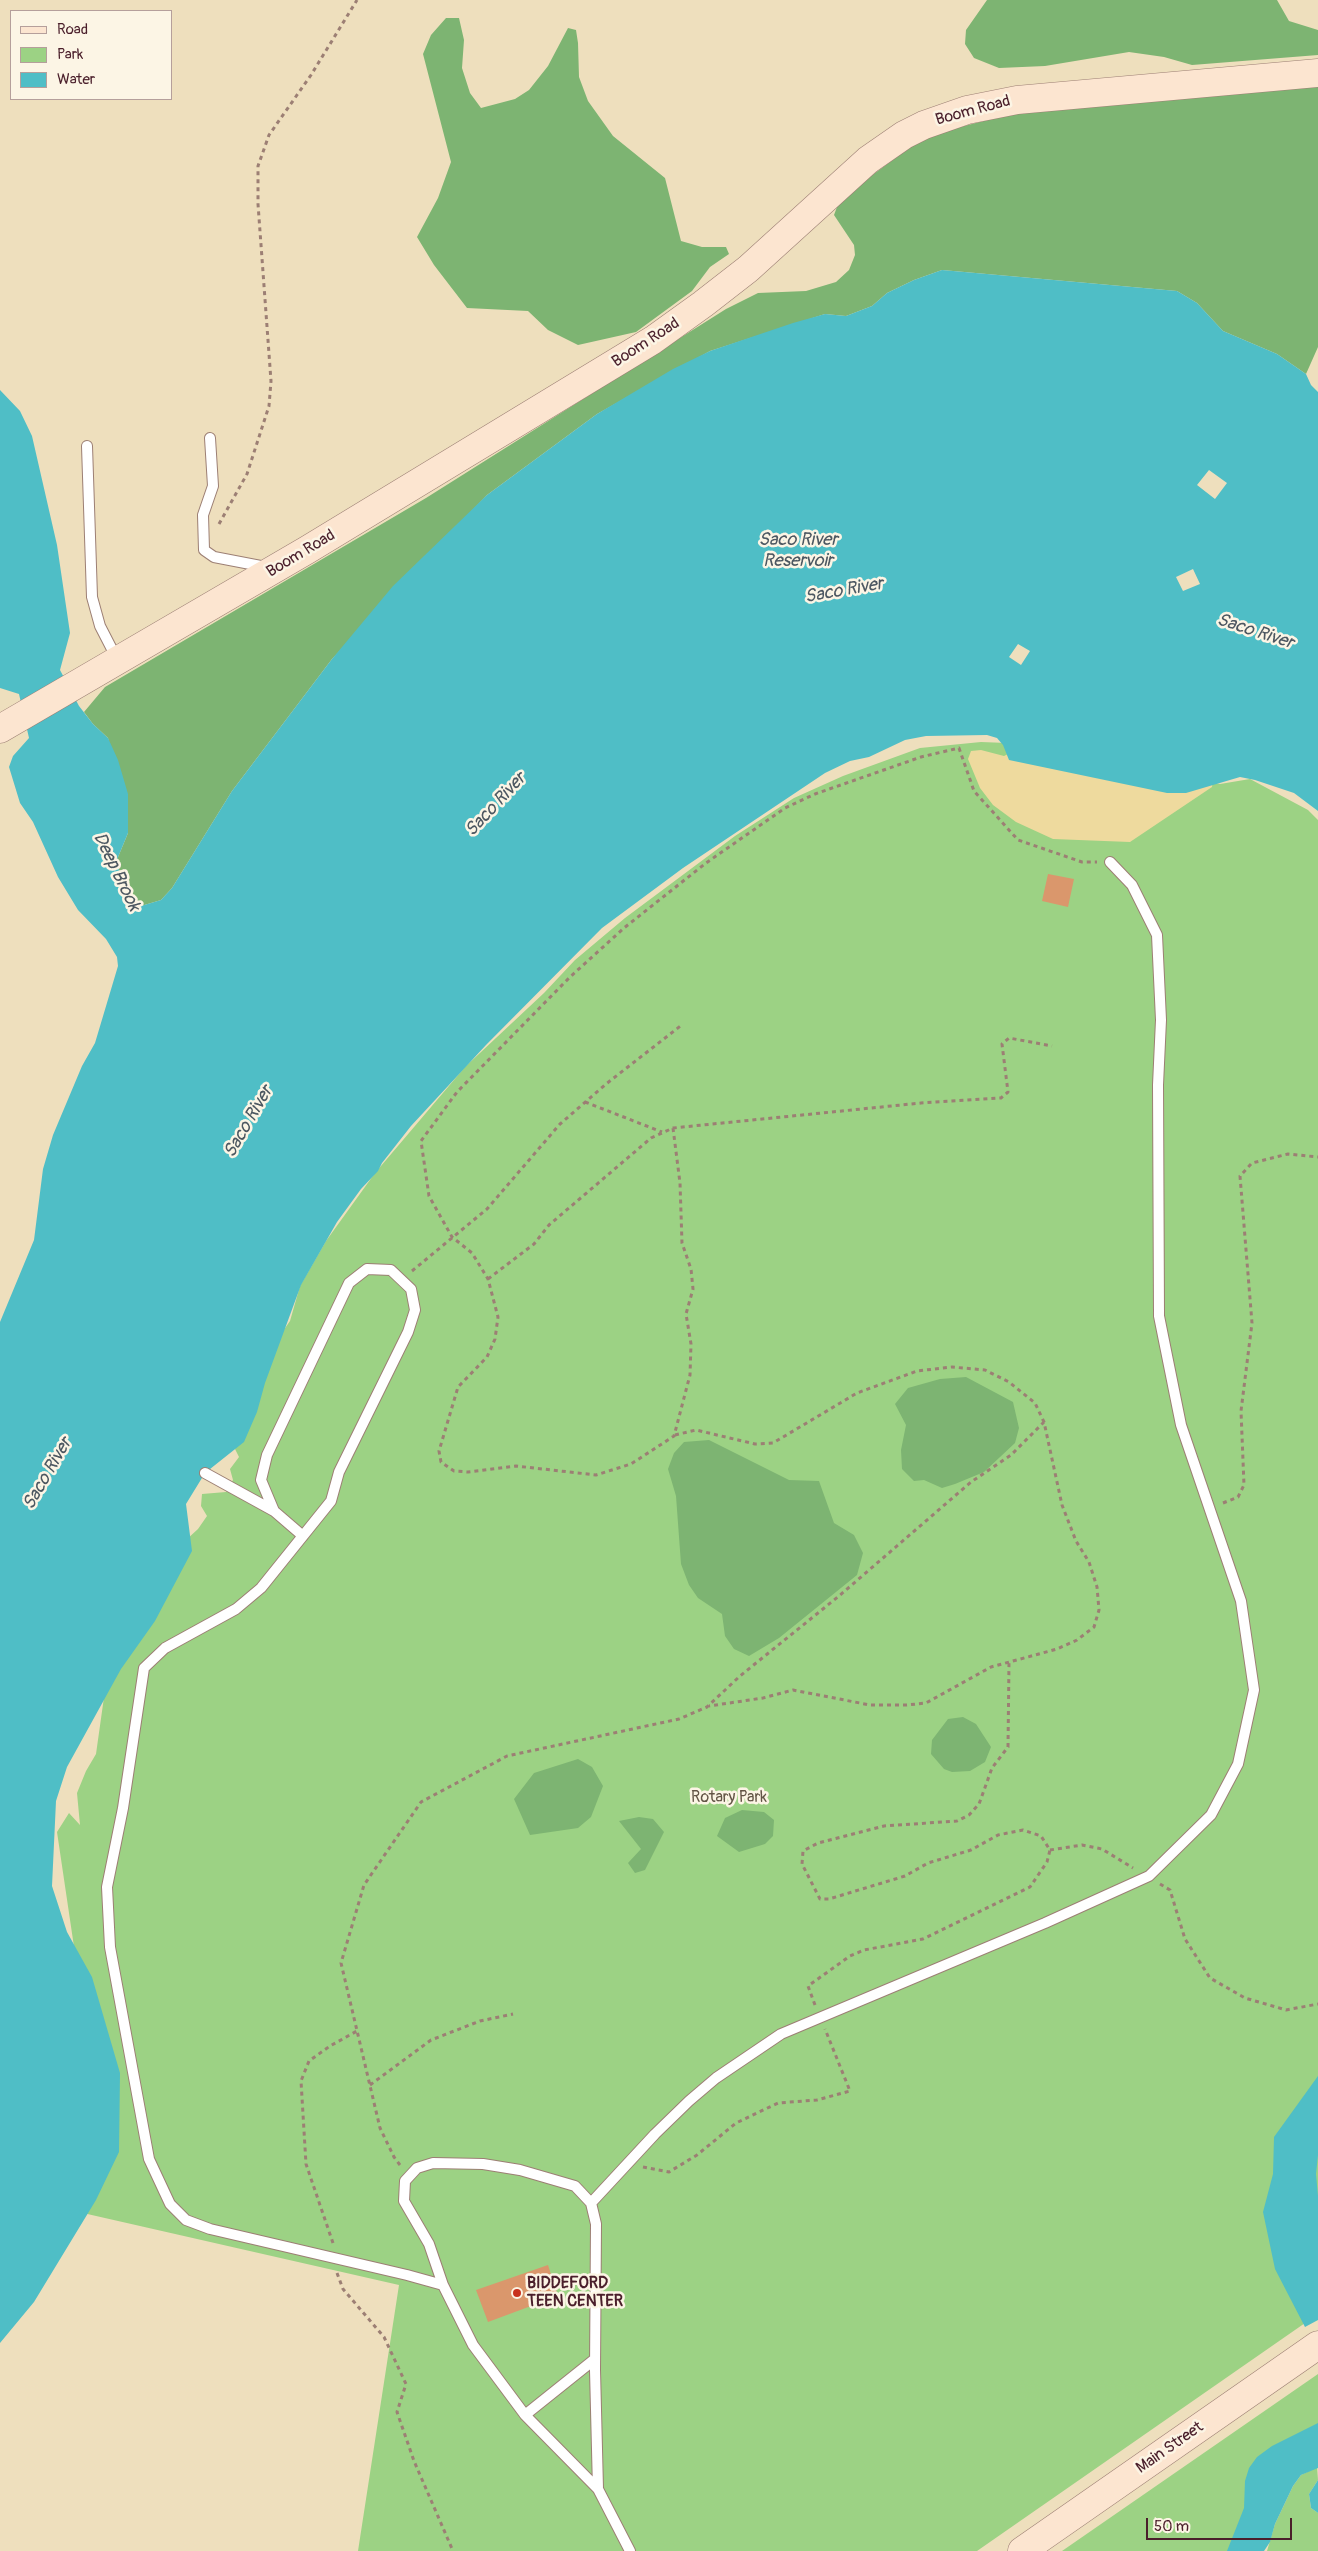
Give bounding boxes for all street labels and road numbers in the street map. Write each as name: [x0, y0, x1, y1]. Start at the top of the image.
street label: Boom Road: [934, 92, 1012, 130]
street label: Boom Road: [609, 314, 683, 372]
street label: Boom Road: [263, 526, 339, 582]
street label: Main Street: [1133, 2418, 1207, 2478]

